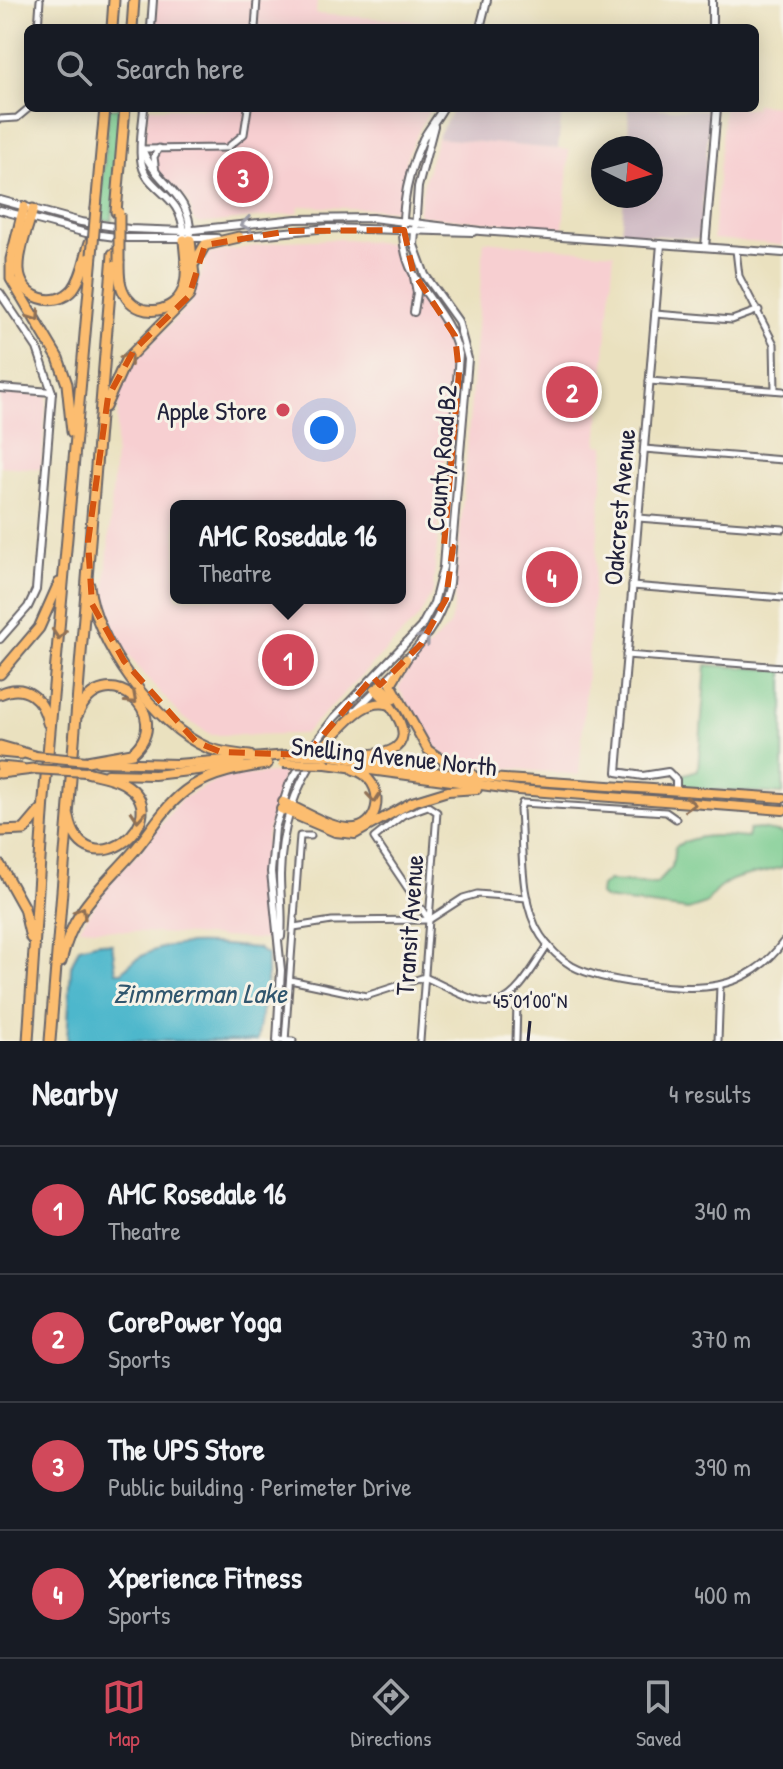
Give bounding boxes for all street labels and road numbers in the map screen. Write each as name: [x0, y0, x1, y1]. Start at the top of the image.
street label: County Road B2: [417, 383, 465, 533]
street label: Oakcrest Avenue: [595, 427, 643, 587]
street label: Snelling Avenue North: [290, 728, 499, 784]
street label: Transit Avenue: [387, 854, 431, 996]

